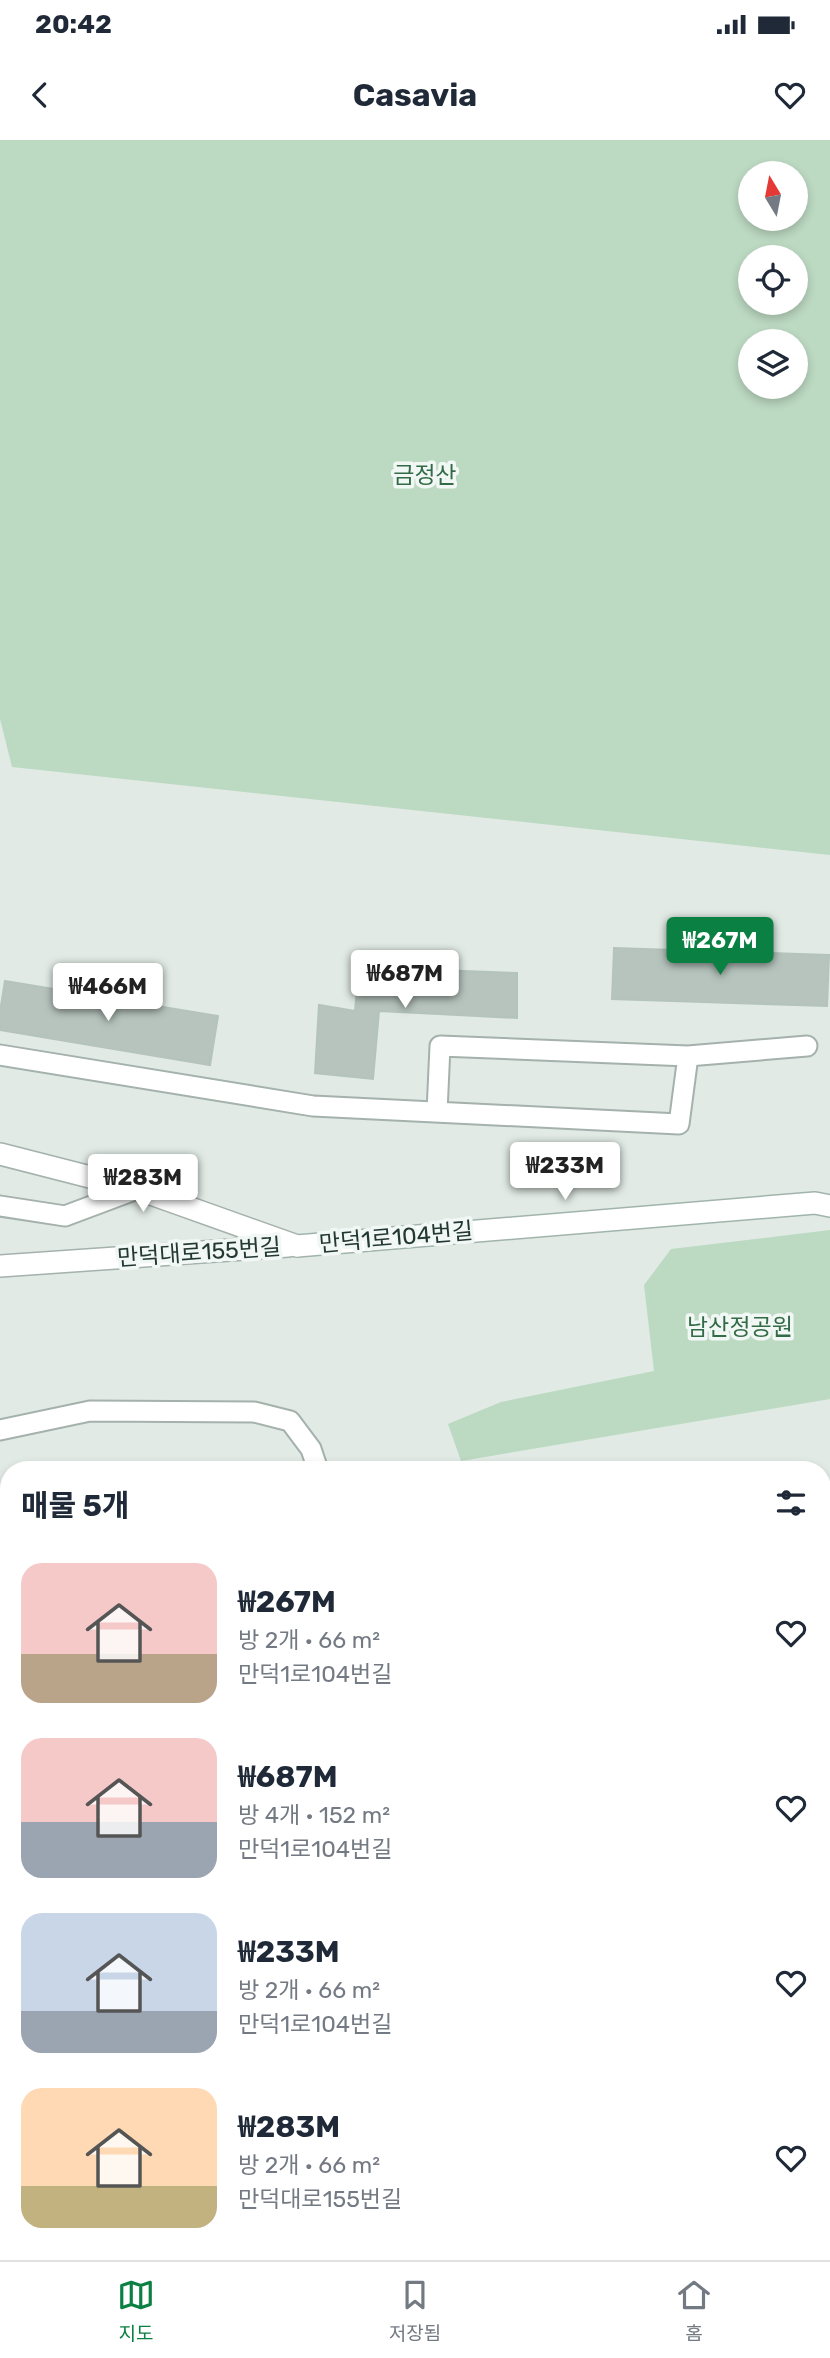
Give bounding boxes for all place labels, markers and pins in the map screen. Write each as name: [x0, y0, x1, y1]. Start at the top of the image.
pin: ₩267M: [671, 918, 769, 977]
pin: ₩687M: [356, 950, 454, 1010]
pin: ₩466M: [59, 964, 157, 1023]
pin: ₩233M: [516, 1142, 614, 1202]
pin: ₩283M: [94, 1154, 192, 1214]

